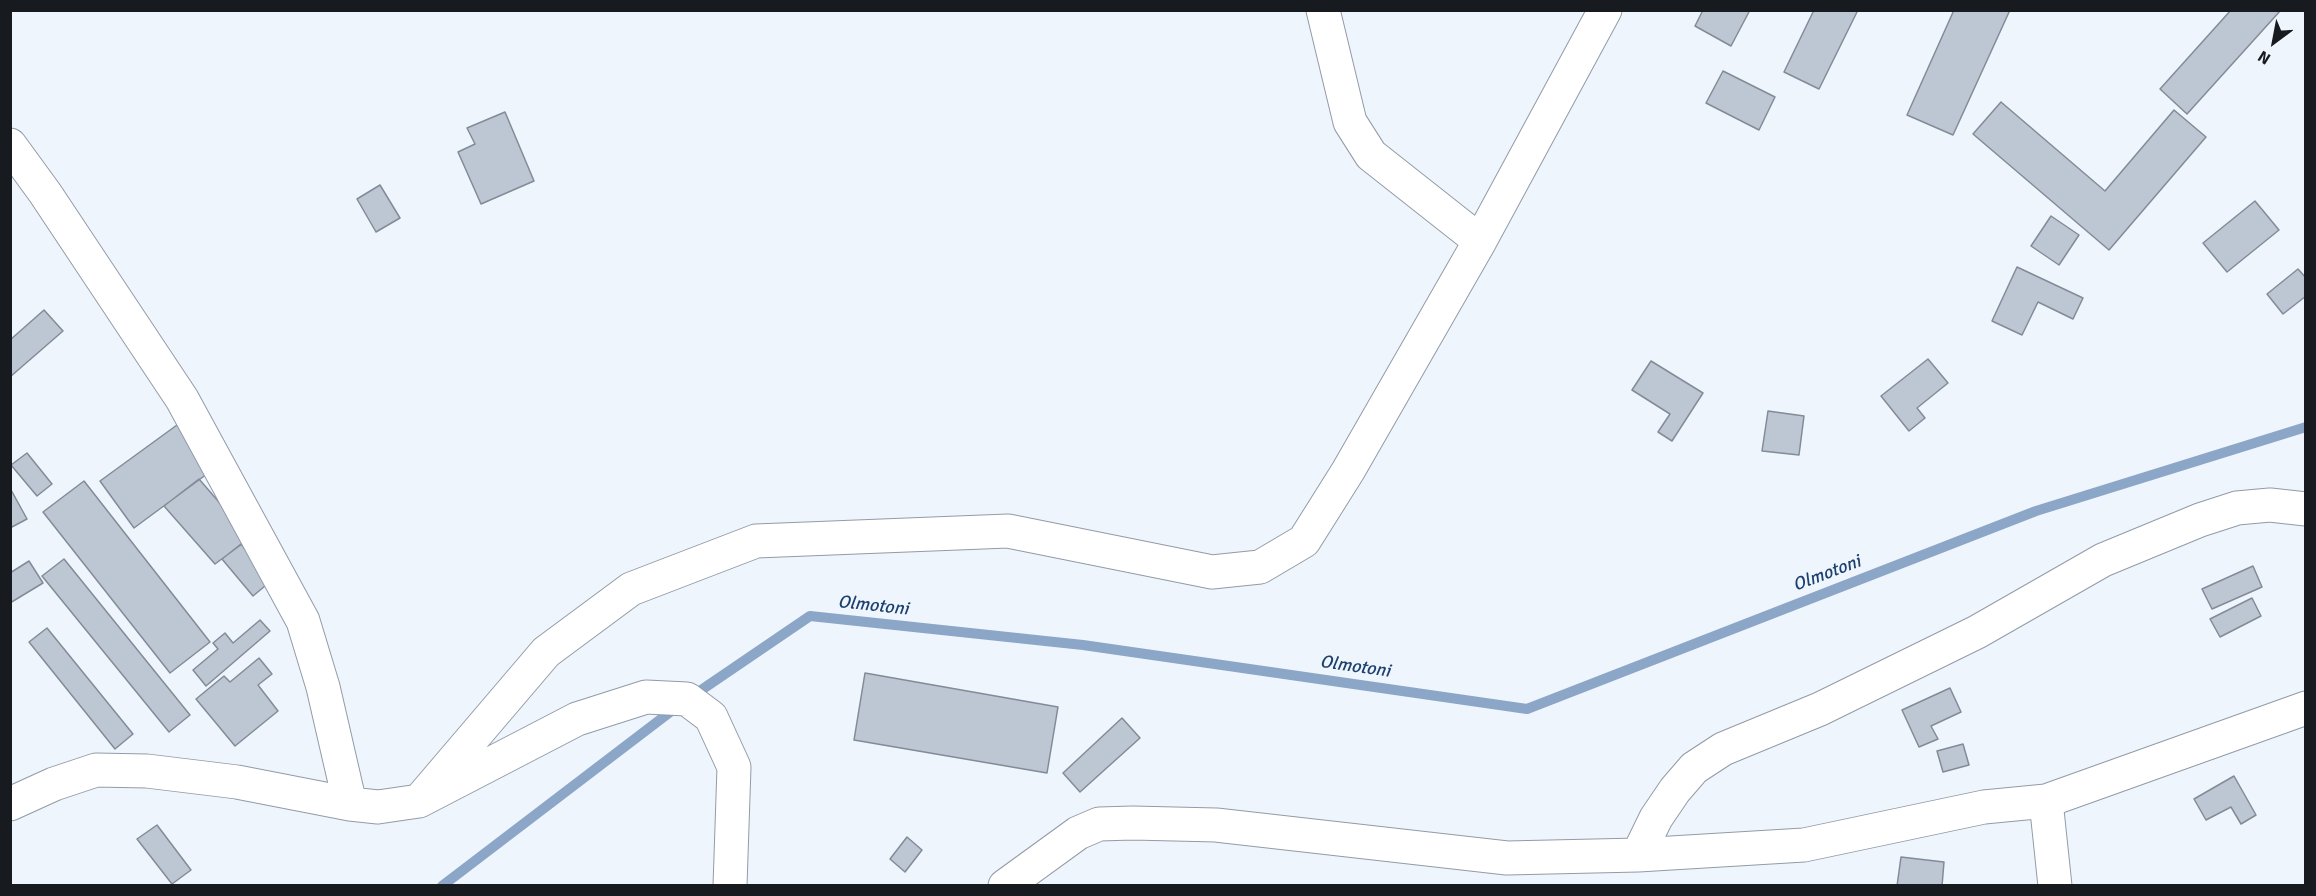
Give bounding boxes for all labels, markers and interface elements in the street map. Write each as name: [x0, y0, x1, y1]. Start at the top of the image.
north arrow: [2244, 12, 2304, 72]
text: N: [2254, 46, 2274, 69]
water label: Olmotoni: [1790, 551, 1864, 597]
water label: Olmotoni: [837, 592, 909, 620]
water label: Olmotoni: [1318, 651, 1392, 683]

